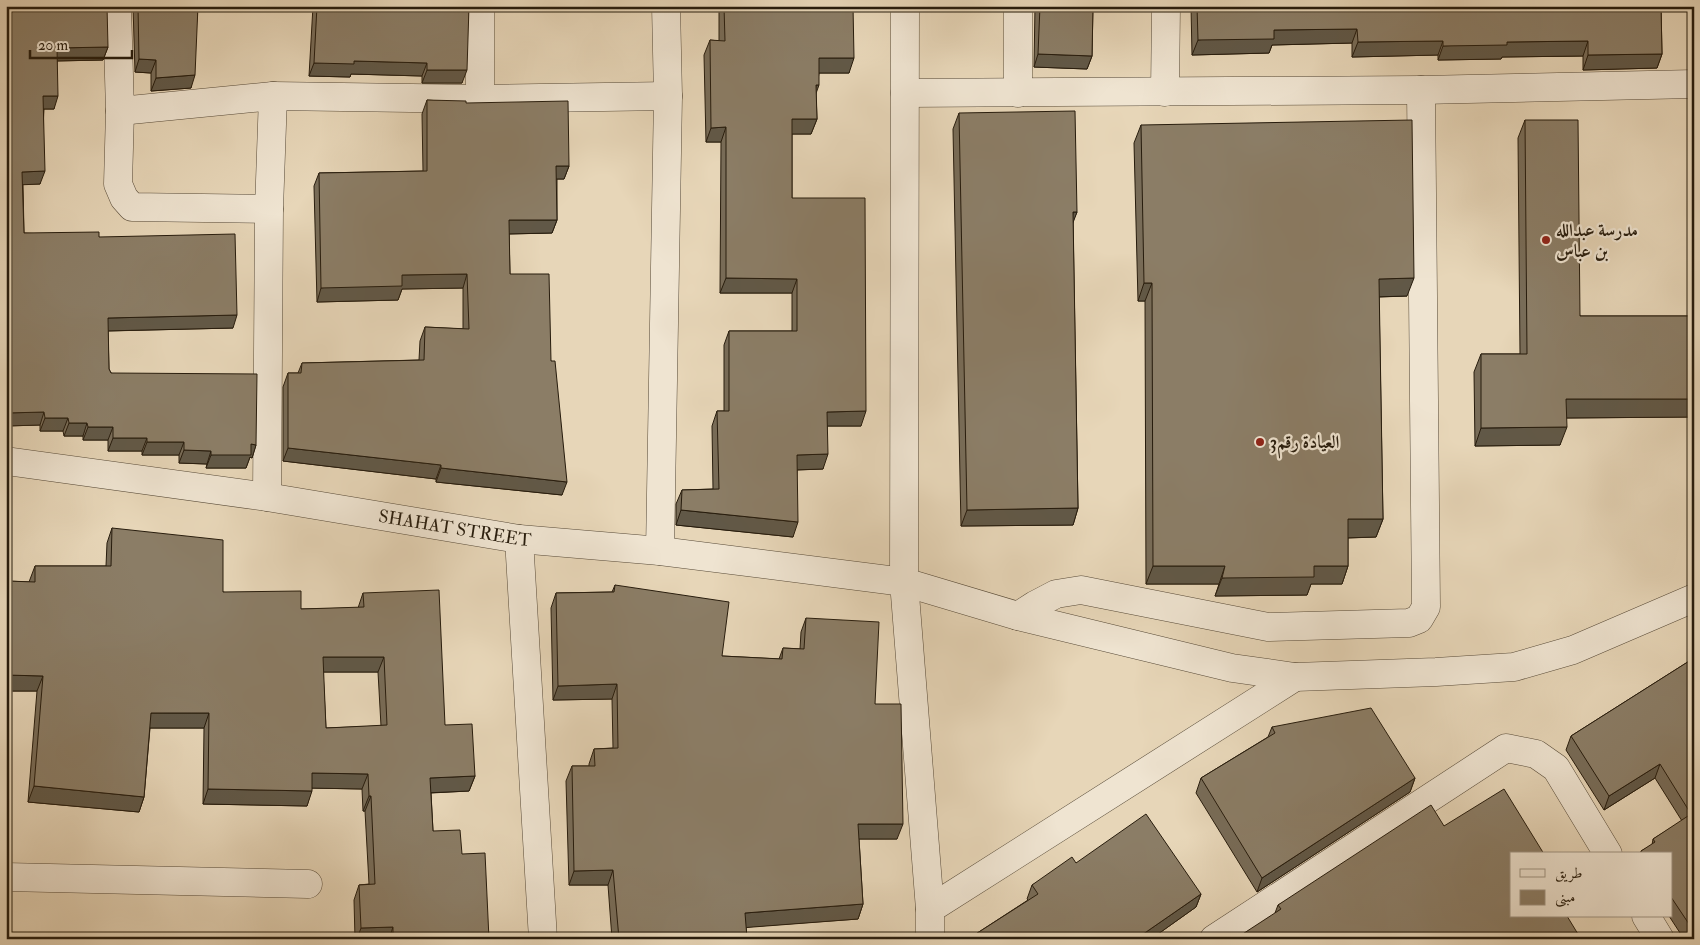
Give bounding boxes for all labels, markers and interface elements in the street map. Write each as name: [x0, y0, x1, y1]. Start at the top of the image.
scale bar: [30, 28, 132, 60]
text: 20 m: [38, 36, 68, 55]
place label: مدرسة عبدالله بن عباس: [1556, 219, 1638, 263]
marker: مدرسة عبدالله بن عباس: [1540, 234, 1552, 246]
place label: 3العيادة رقم: [1270, 431, 1340, 459]
marker: 3العيادة رقم: [1254, 436, 1266, 448]
street label: SHAHAT STREET: [377, 504, 533, 552]
legend: [1510, 852, 1672, 918]
text: طريق: [1555, 864, 1582, 883]
text: مبنى: [1555, 888, 1575, 908]

